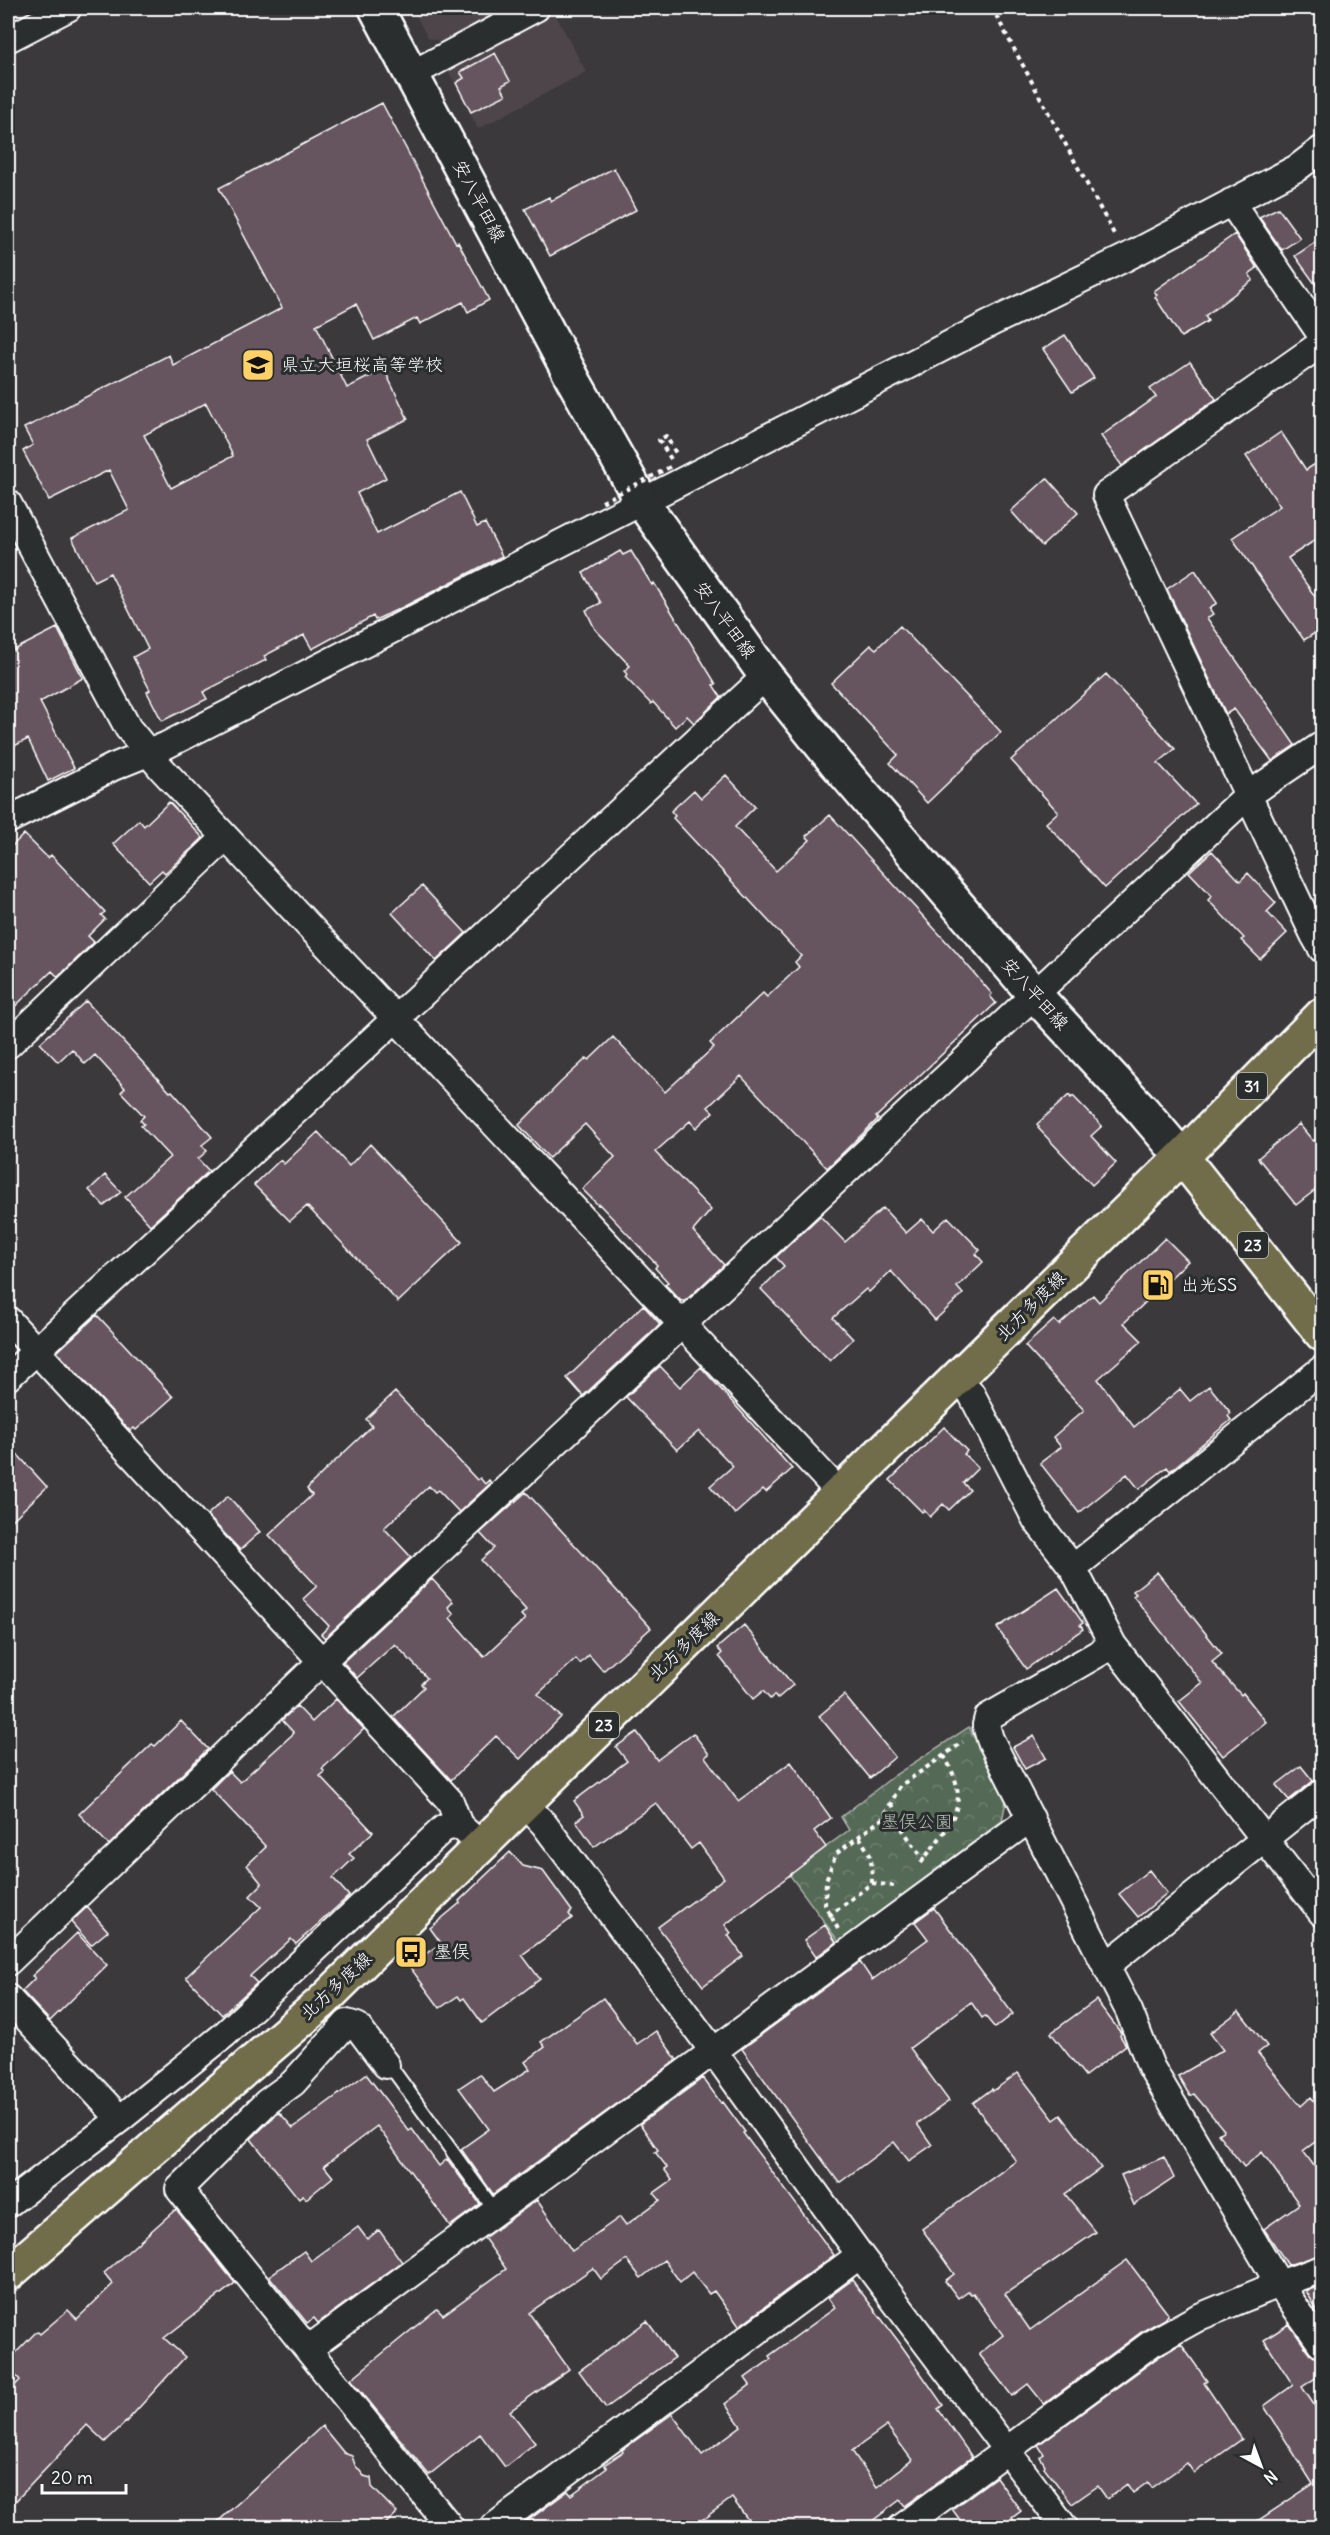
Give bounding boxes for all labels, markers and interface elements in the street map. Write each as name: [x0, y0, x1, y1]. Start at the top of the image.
street label: 安八平田線: [448, 156, 511, 246]
school or university icon: 県立大垣桜高等学校: [240, 347, 276, 383]
place label: 県立大垣桜高等学校: [281, 353, 443, 376]
street label: 安八平田線: [690, 577, 761, 663]
street label: 安八平田線: [997, 953, 1074, 1035]
road number: 31: [1237, 1073, 1267, 1099]
road number: 23: [1238, 1232, 1268, 1258]
street label: 北方多度線: [991, 1266, 1071, 1346]
fuel station icon: 出光SS: [1140, 1267, 1176, 1303]
place label: 出光SS: [1181, 1273, 1237, 1296]
street label: 北方多度線: [643, 1606, 724, 1685]
road number: 23: [589, 1712, 619, 1738]
park label: 墨俣公園: [881, 1810, 953, 1833]
bus stop icon: 墨俣: [393, 1934, 429, 1970]
place label: 墨俣: [434, 1940, 470, 1963]
street label: 北方多度線: [295, 1947, 376, 2025]
north arrow: [1231, 2436, 1291, 2496]
scale bar: [42, 2457, 126, 2495]
text: 20 m: [51, 2466, 93, 2489]
text: N: [1260, 2466, 1282, 2488]

